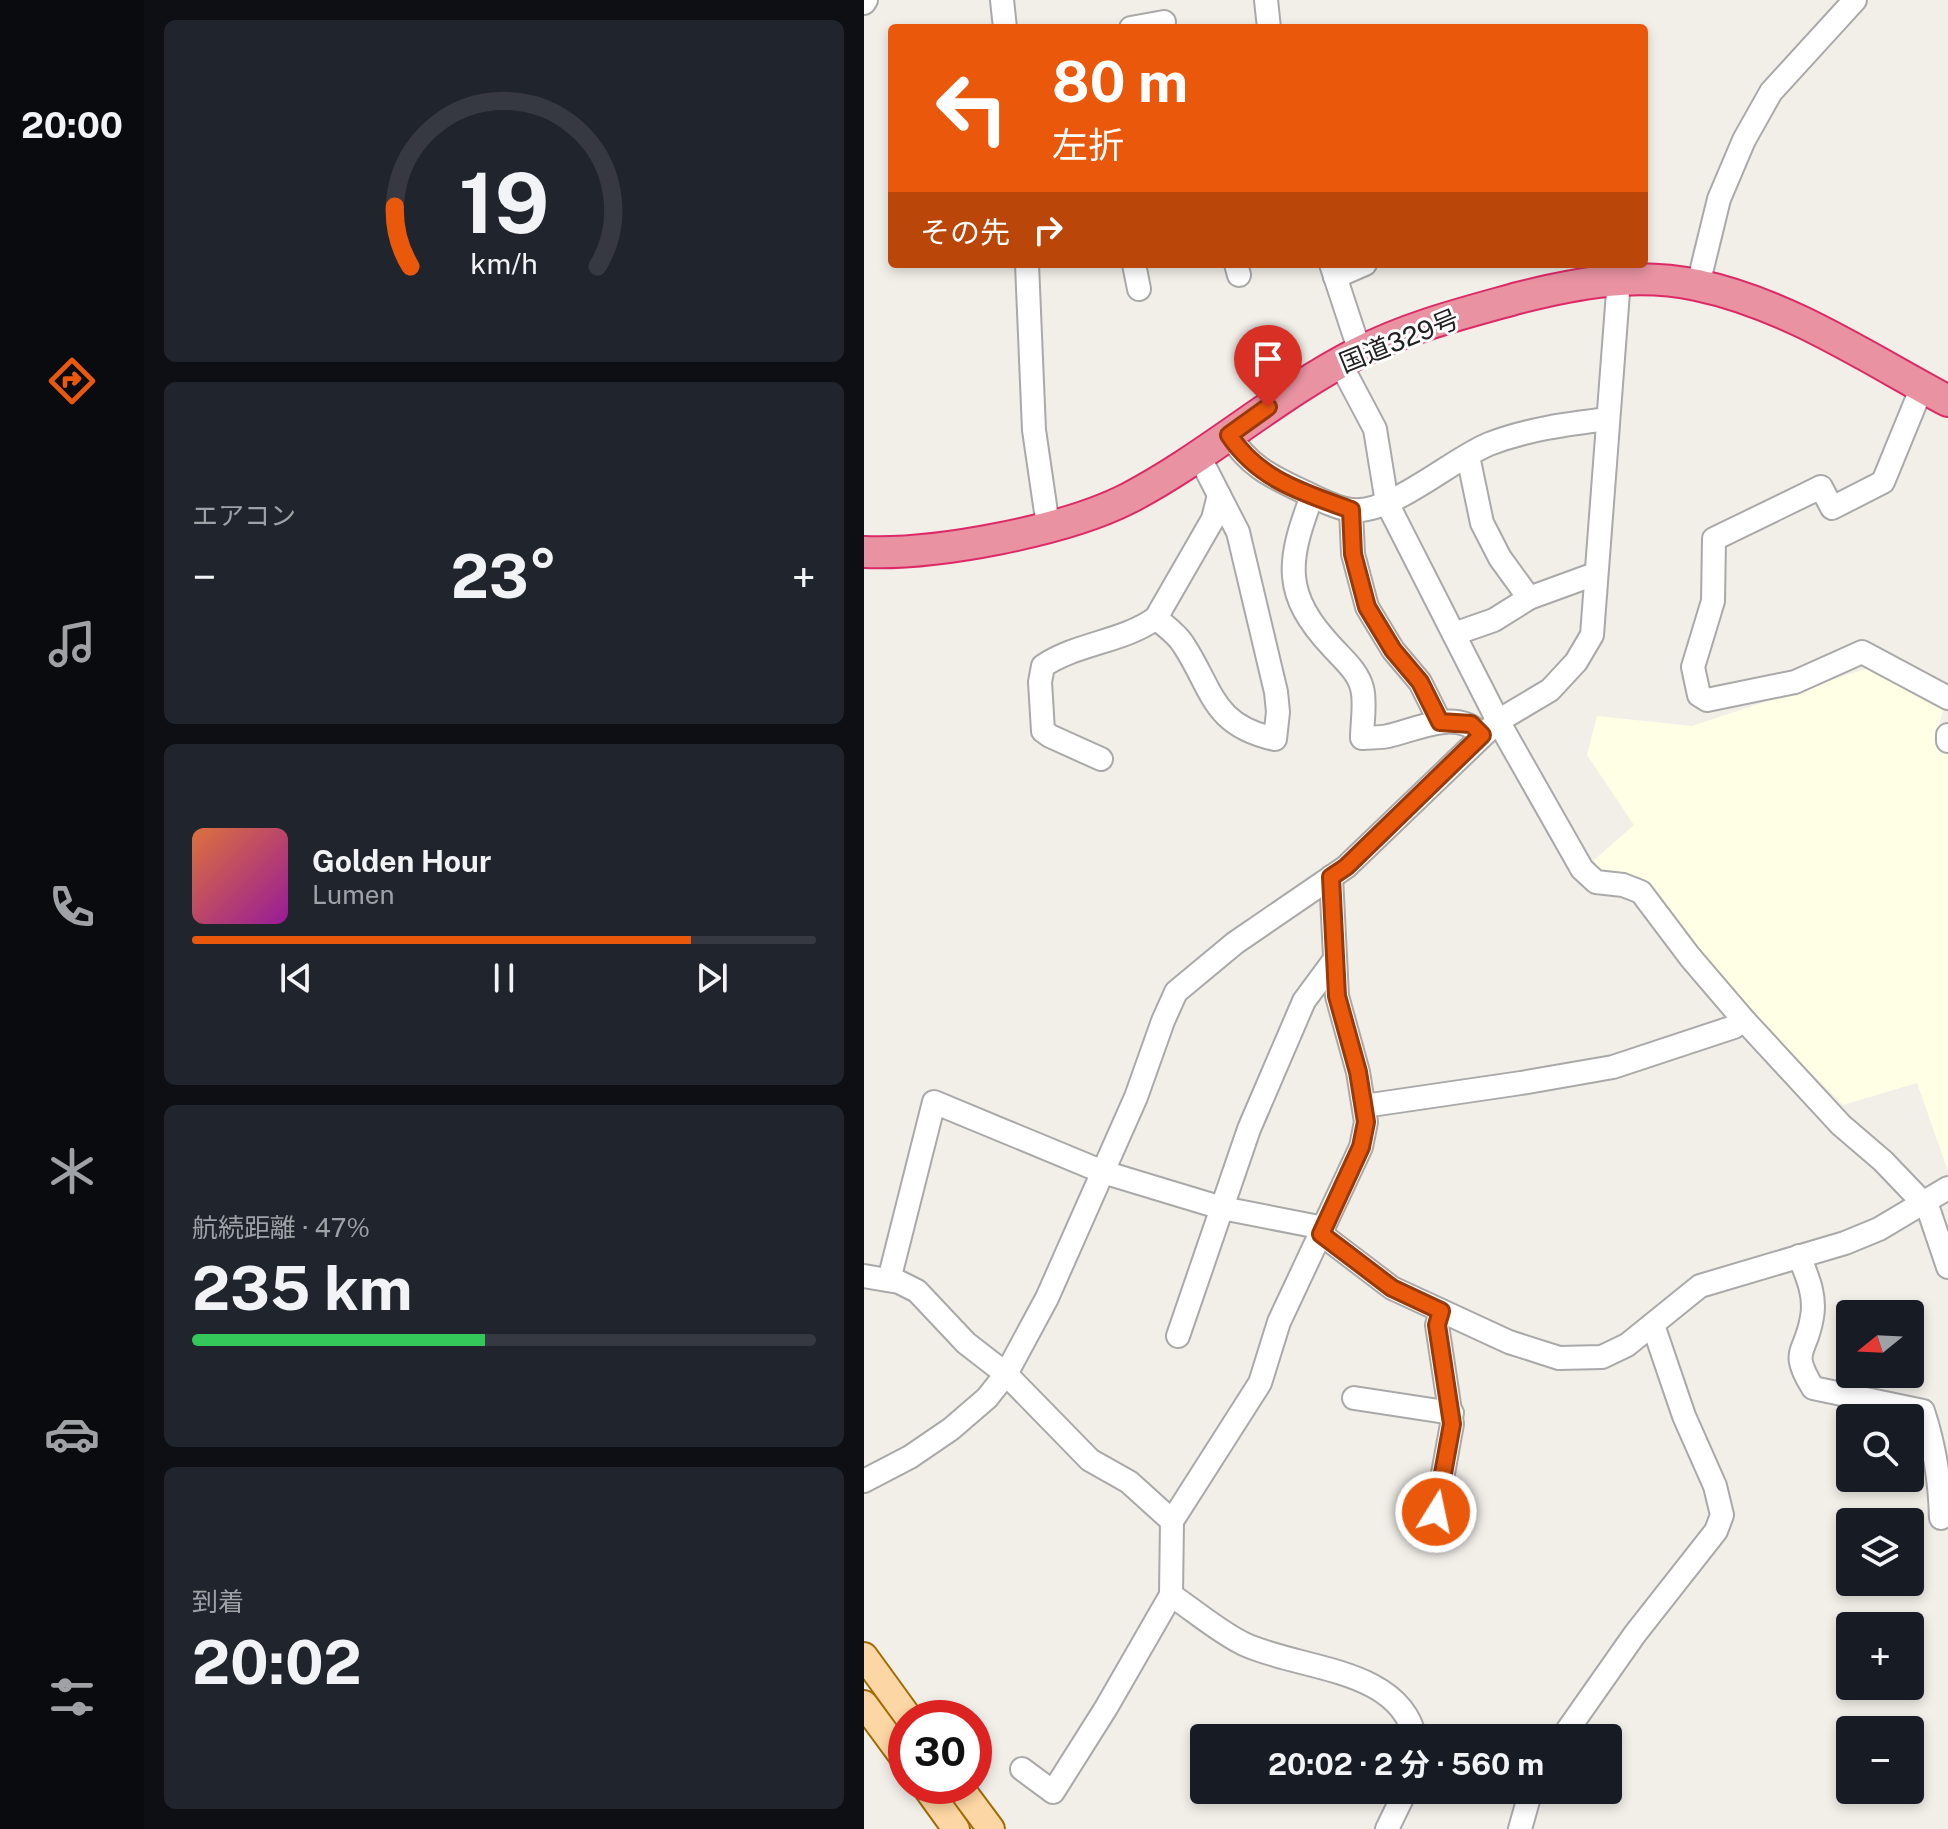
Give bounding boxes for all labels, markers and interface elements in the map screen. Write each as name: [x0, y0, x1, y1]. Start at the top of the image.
text: 80 m: [1052, 49, 1188, 115]
icon: left: [920, 56, 1024, 160]
text: 20:00: [21, 104, 123, 146]
text: 左折: [1052, 124, 1124, 166]
text: 19: [459, 153, 549, 251]
icon: right: [1026, 208, 1070, 252]
text: その先: [920, 214, 1010, 250]
text: km/h: [470, 247, 538, 280]
street label: 国道329号: [1335, 303, 1463, 379]
pin: [1234, 325, 1302, 407]
icon: arrive: [1246, 337, 1290, 381]
icon: directions: [44, 353, 100, 409]
text: エアコン: [192, 500, 296, 531]
text: 23°: [451, 541, 557, 612]
text: −: [192, 551, 216, 603]
text: +: [792, 551, 816, 603]
icon: music: [44, 616, 100, 672]
text: Golden Hour: [312, 843, 491, 879]
icon: phone: [44, 879, 100, 935]
text: Lumen: [312, 879, 395, 910]
icon: previous: [274, 956, 318, 1000]
icon: pause: [482, 956, 526, 1000]
icon: next: [690, 956, 734, 1000]
icon: climate: [44, 1143, 100, 1199]
text: 航続距離 · 47%: [192, 1212, 370, 1243]
text: 235 km: [192, 1253, 413, 1324]
north arrow: [1836, 1300, 1924, 1388]
map controls: [1836, 1300, 1924, 1804]
button: search: [1836, 1404, 1924, 1492]
icon: car: [44, 1406, 100, 1462]
position arrow: [1394, 1470, 1478, 1554]
button: layers: [1836, 1508, 1924, 1596]
text: 到着: [192, 1586, 244, 1617]
button: +: [1836, 1612, 1924, 1700]
text: 20:02: [192, 1627, 362, 1698]
icon: filters: [44, 1669, 100, 1725]
speed limit sign: 30: [888, 1700, 992, 1804]
button: −: [1836, 1716, 1924, 1804]
text: 20:02 · 2 分 · 560 m: [1268, 1746, 1544, 1782]

